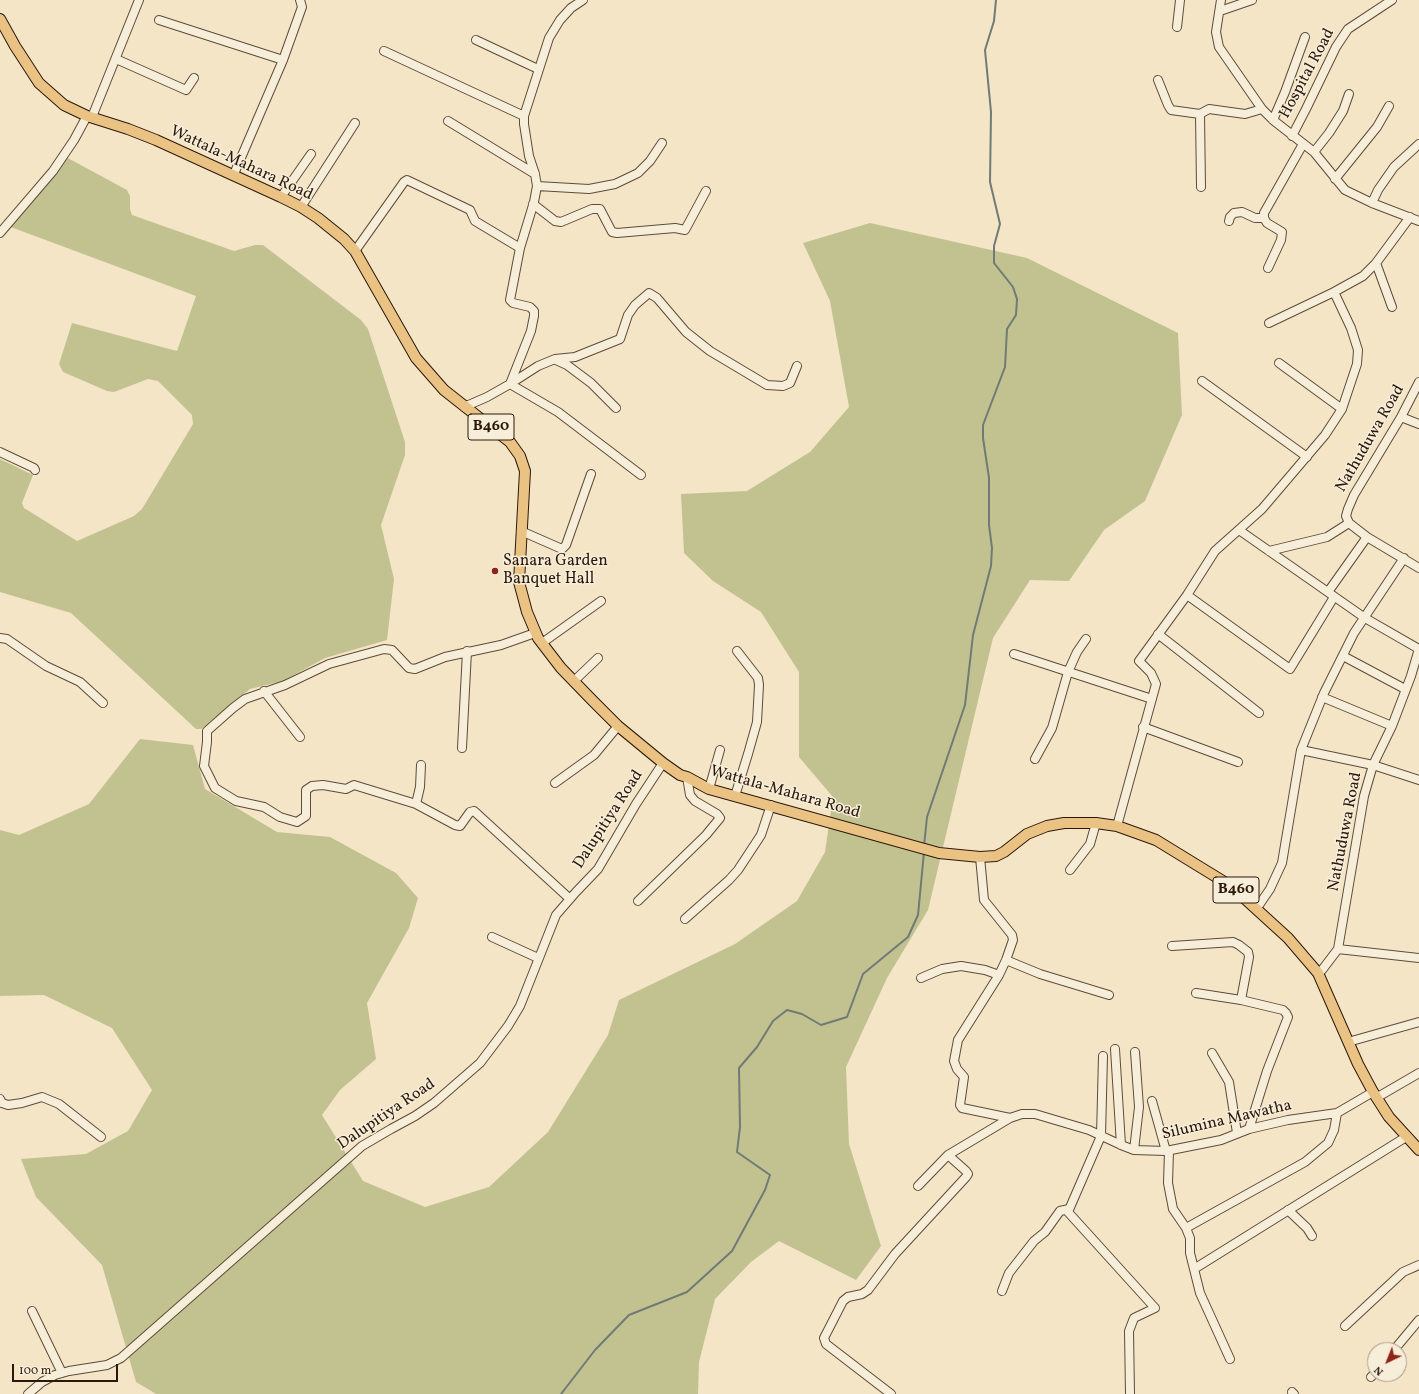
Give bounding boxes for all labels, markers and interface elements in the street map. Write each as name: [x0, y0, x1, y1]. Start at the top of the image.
street label: Hospital Road: [1276, 26, 1340, 122]
street label: Wattala-Mahara Road: [167, 123, 315, 205]
street label: Nathuduwa Road: [1332, 382, 1410, 496]
road number: B460: [468, 414, 514, 440]
place label: Sanara Garden Banquet Hall: [503, 552, 608, 590]
marker: Sanara Garden Banquet Hall: [490, 566, 500, 576]
street label: Wattala-Mahara Road: [708, 762, 862, 824]
street label: Dalupitiya Road: [570, 767, 648, 873]
street label: Nathuduwa Road: [1325, 771, 1367, 893]
road number: B460: [1213, 877, 1259, 903]
street label: Dalupitiya Road: [334, 1075, 440, 1155]
street label: Silumina Mawatha: [1160, 1097, 1294, 1145]
north arrow: [1367, 1342, 1407, 1382]
scale bar: [14, 1356, 120, 1382]
text: N: [1371, 1362, 1387, 1379]
text: 100 m: [19, 1363, 51, 1379]

